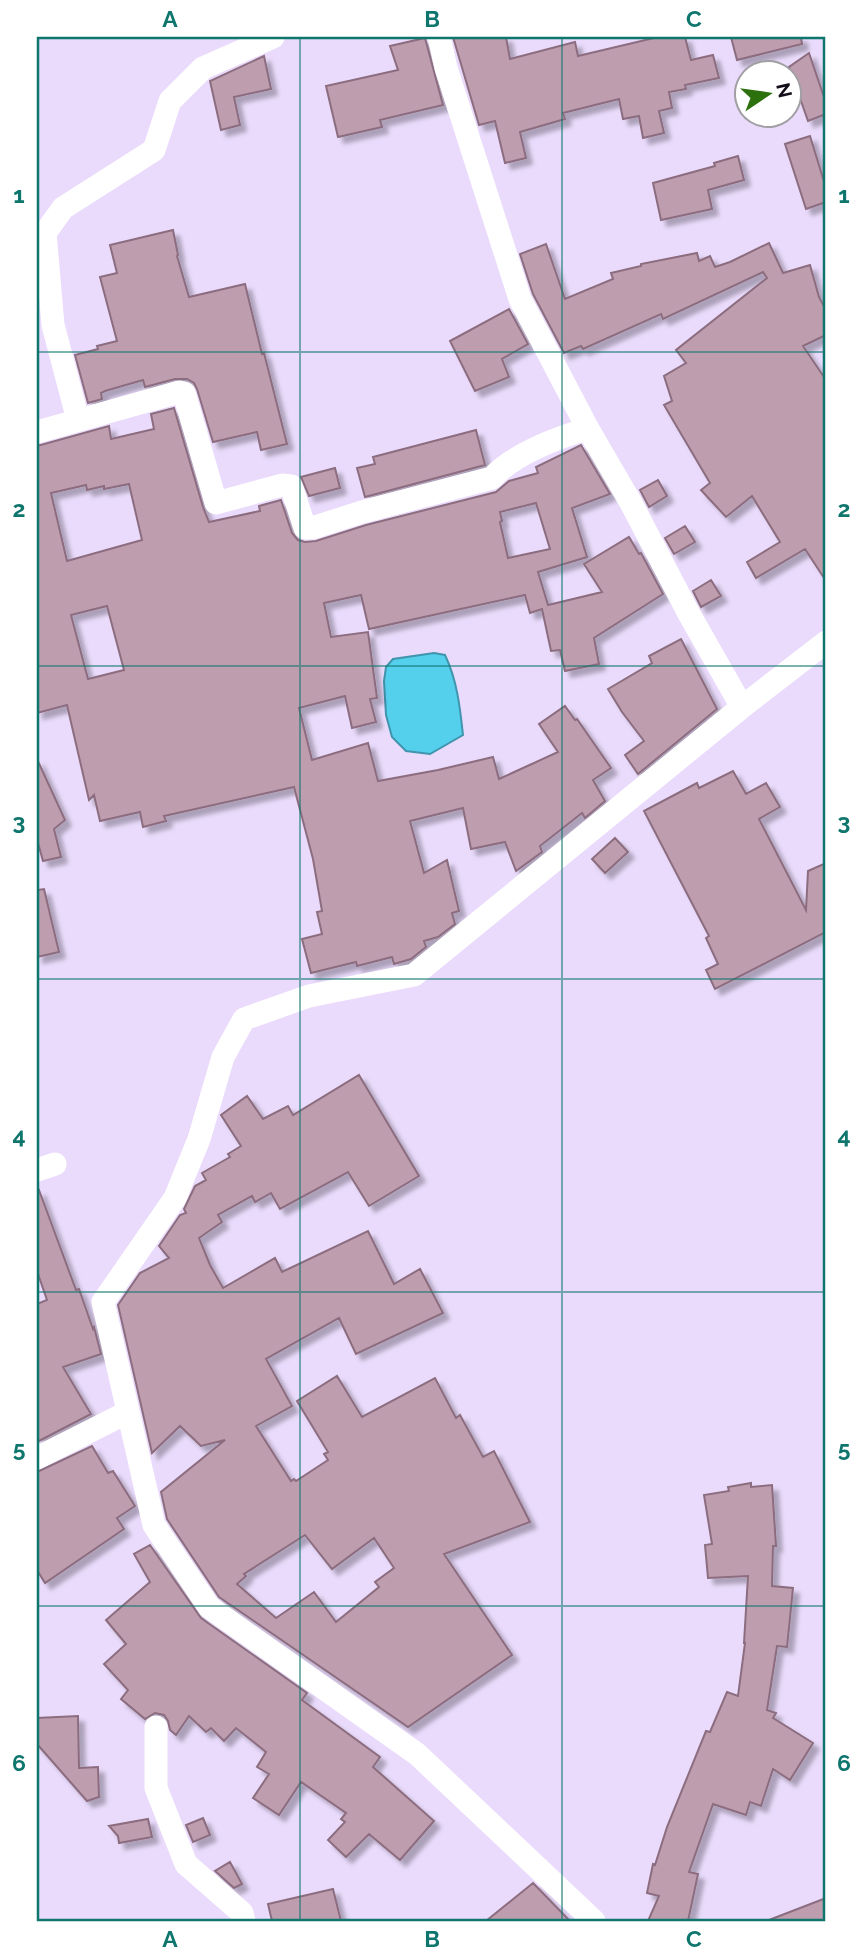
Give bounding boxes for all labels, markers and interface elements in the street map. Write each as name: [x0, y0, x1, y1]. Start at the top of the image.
text: A: [162, 5, 178, 32]
text: B: [424, 5, 440, 32]
text: C: [686, 5, 702, 32]
north arrow: [734, 60, 804, 130]
text: N: [772, 81, 797, 100]
text: 1: [13, 181, 25, 208]
text: 1: [838, 181, 850, 208]
text: 2: [13, 495, 25, 522]
text: 2: [838, 495, 850, 522]
text: 3: [13, 808, 25, 835]
text: 3: [838, 808, 850, 835]
text: 4: [12, 1122, 26, 1149]
text: 4: [837, 1122, 851, 1149]
text: 5: [13, 1435, 26, 1462]
text: 5: [838, 1435, 851, 1462]
text: 6: [12, 1749, 26, 1776]
text: 6: [837, 1749, 851, 1776]
text: A: [162, 1925, 178, 1952]
text: B: [424, 1925, 440, 1952]
text: C: [686, 1925, 702, 1952]

